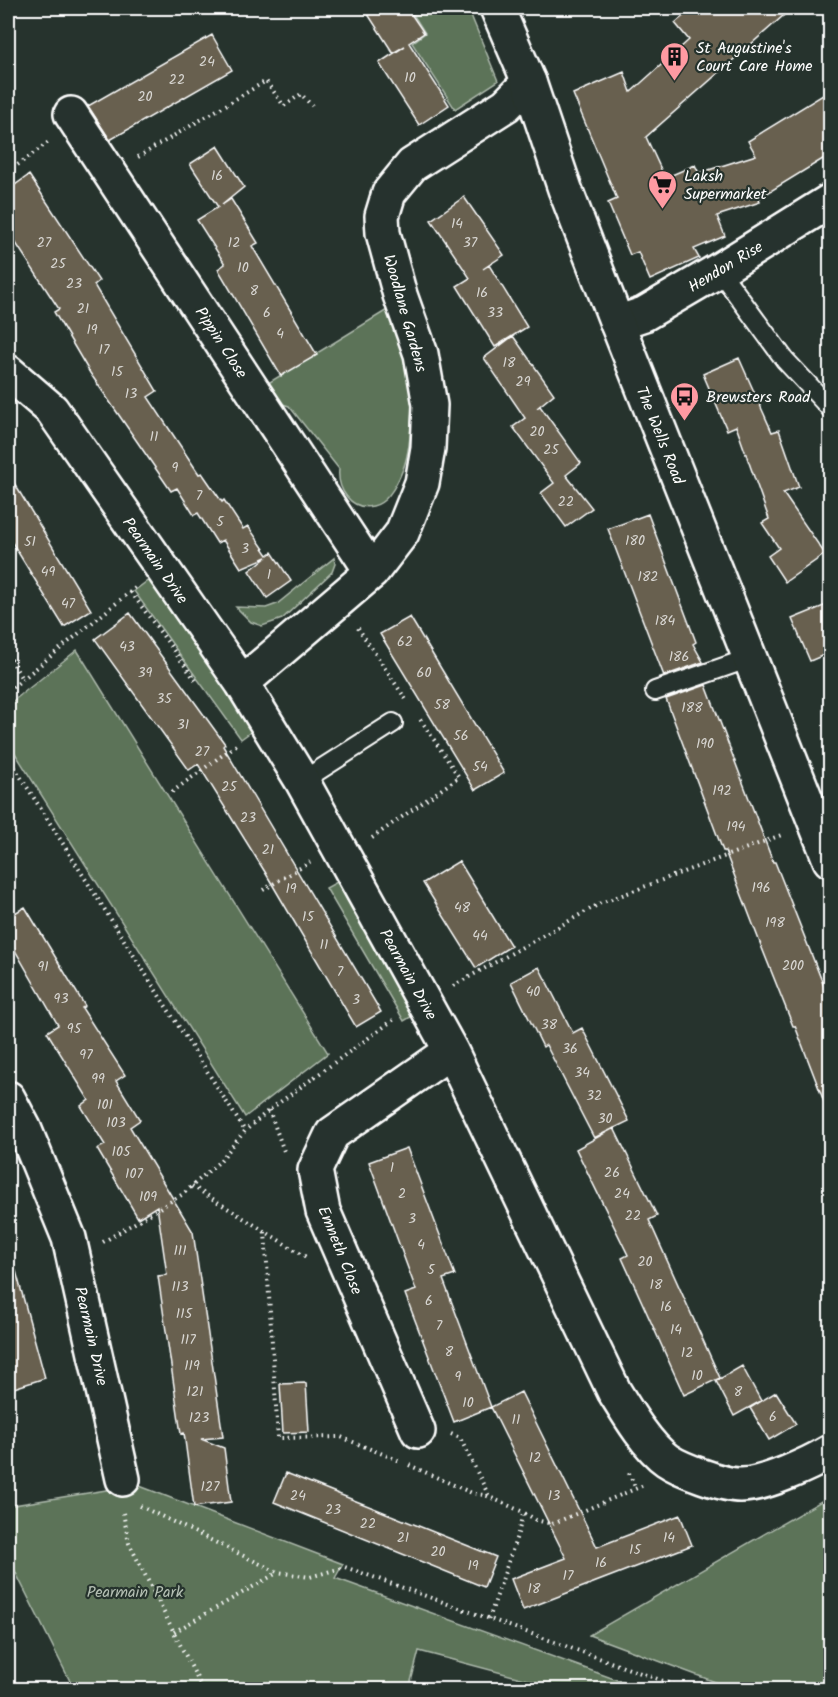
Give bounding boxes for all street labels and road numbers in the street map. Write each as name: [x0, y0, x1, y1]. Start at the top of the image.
street label: Hendon Rise: [683, 235, 768, 300]
street label: Woodlane Gardens: [376, 251, 433, 376]
street label: Pippin Close: [188, 302, 253, 384]
street label: The Wells Road: [629, 383, 691, 489]
street label: Pearmain Drive: [116, 512, 194, 609]
street label: Pearmain Drive: [372, 924, 443, 1025]
street label: Emneth Close: [310, 1202, 369, 1299]
street label: Pearmain Drive: [67, 1284, 114, 1388]

